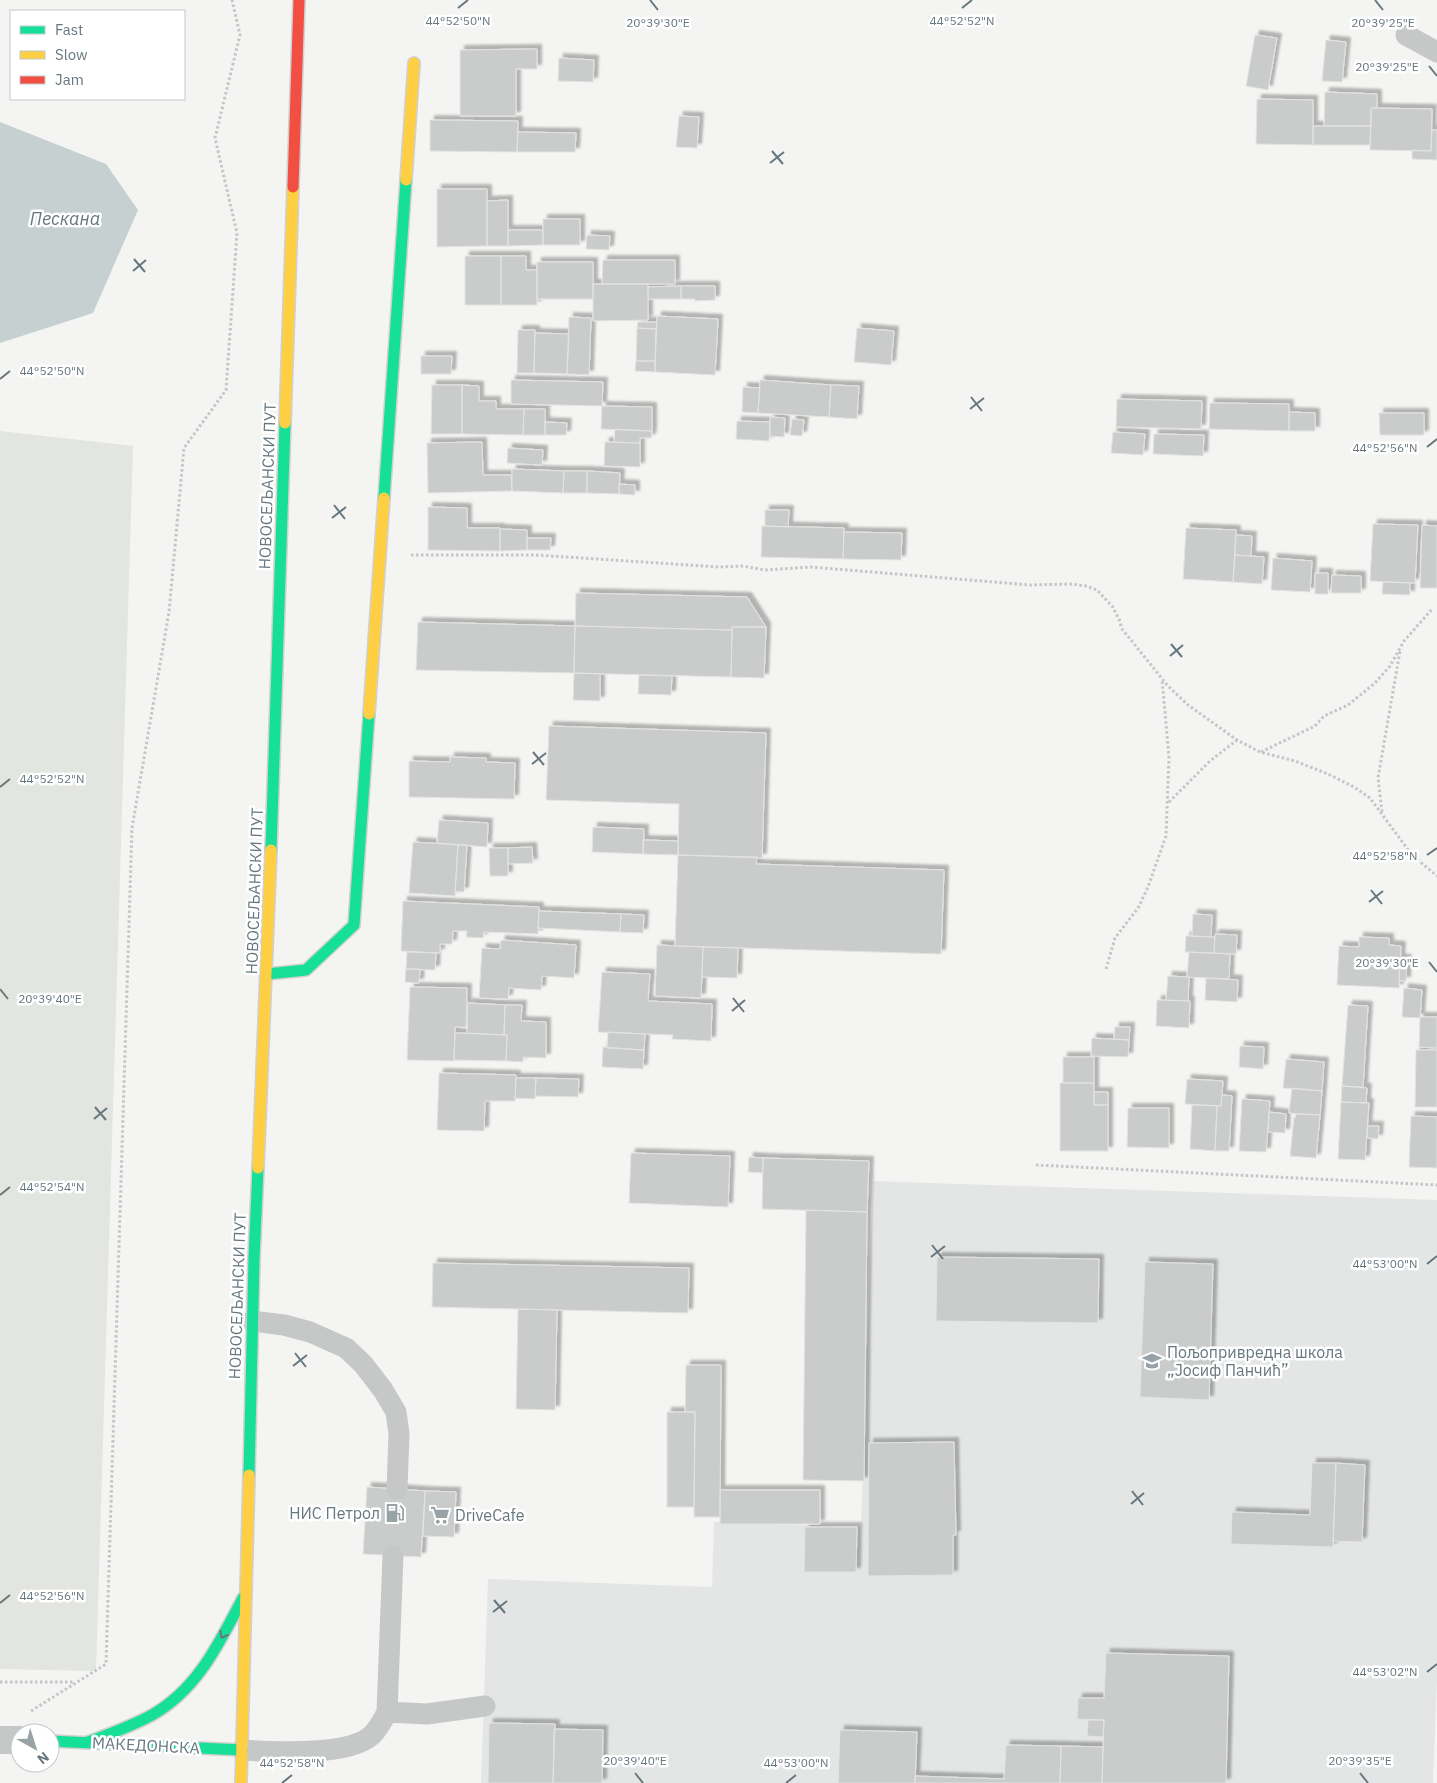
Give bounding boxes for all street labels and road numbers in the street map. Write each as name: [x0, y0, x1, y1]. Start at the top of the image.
street label: НОВОСЕЉАНСКИ ПУТ: [254, 402, 280, 570]
street label: НОВОСЕЉАНСКИ ПУТ: [241, 807, 267, 975]
street label: НОВОСЕЉАНСКИ ПУТ: [224, 1212, 250, 1380]
street label: МАКЕДОНСКА: [92, 1732, 200, 1758]

